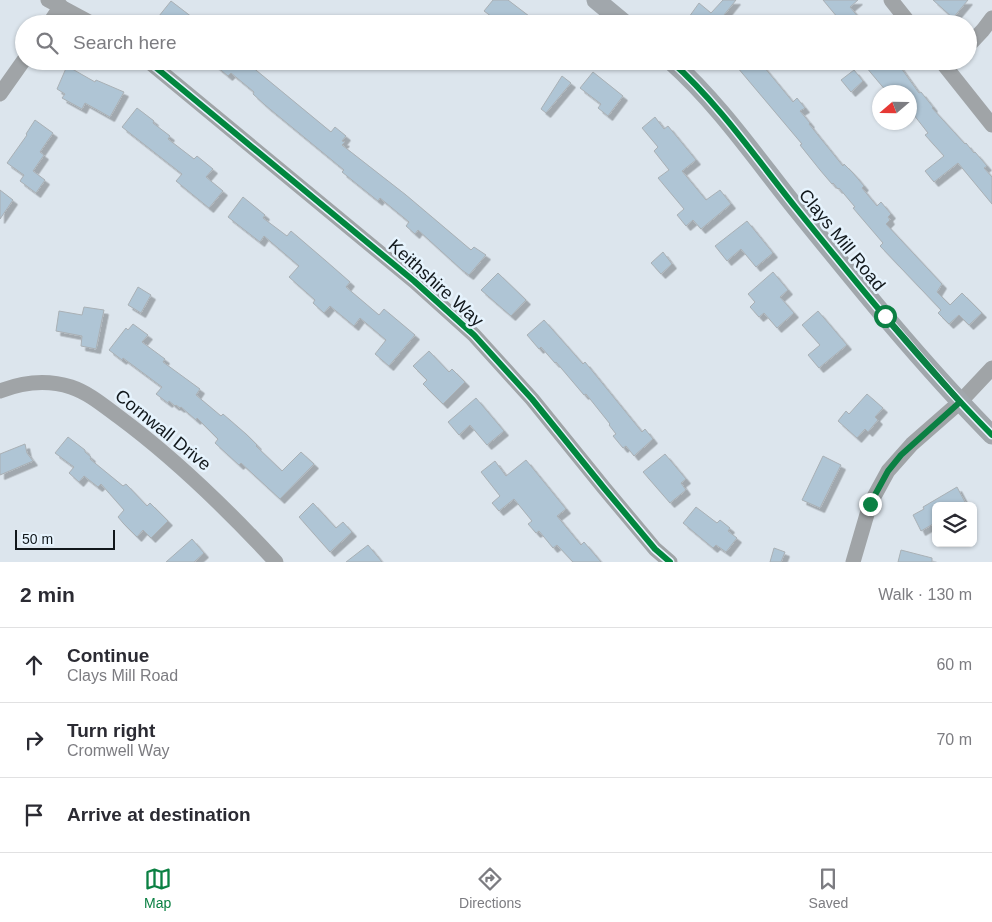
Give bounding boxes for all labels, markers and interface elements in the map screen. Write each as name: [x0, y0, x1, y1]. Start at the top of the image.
search box: [15, 15, 977, 70]
icon: search: [33, 29, 61, 57]
text: Search here: [73, 32, 177, 53]
north arrow: [872, 85, 917, 130]
street label: Clays Mill Road: [795, 185, 889, 295]
street label: Keithshire Way: [385, 235, 487, 331]
route start: [874, 305, 897, 328]
street label: Cornwall Drive: [111, 385, 215, 475]
route end: [859, 493, 882, 516]
map controls: [932, 502, 977, 547]
button: layers: [932, 502, 977, 547]
scale bar: [15, 527, 115, 550]
text: 50 m: [22, 531, 53, 547]
text: 2 min: [20, 583, 75, 606]
text: Walk · 130 m: [878, 586, 972, 603]
text: Continue: [67, 645, 149, 666]
icon: ahead: [20, 651, 48, 679]
text: 60 m: [936, 656, 972, 673]
text: Clays Mill Road: [67, 667, 178, 684]
text: Turn right: [67, 720, 155, 741]
icon: right: [20, 726, 48, 754]
text: 70 m: [936, 731, 972, 748]
text: Cromwell Way: [67, 742, 170, 759]
icon: arrive: [20, 801, 48, 829]
text: Arrive at destination: [67, 804, 251, 825]
tab: Map: [144, 865, 172, 911]
tab: Directions: [459, 865, 521, 911]
tab: Saved: [809, 865, 848, 911]

